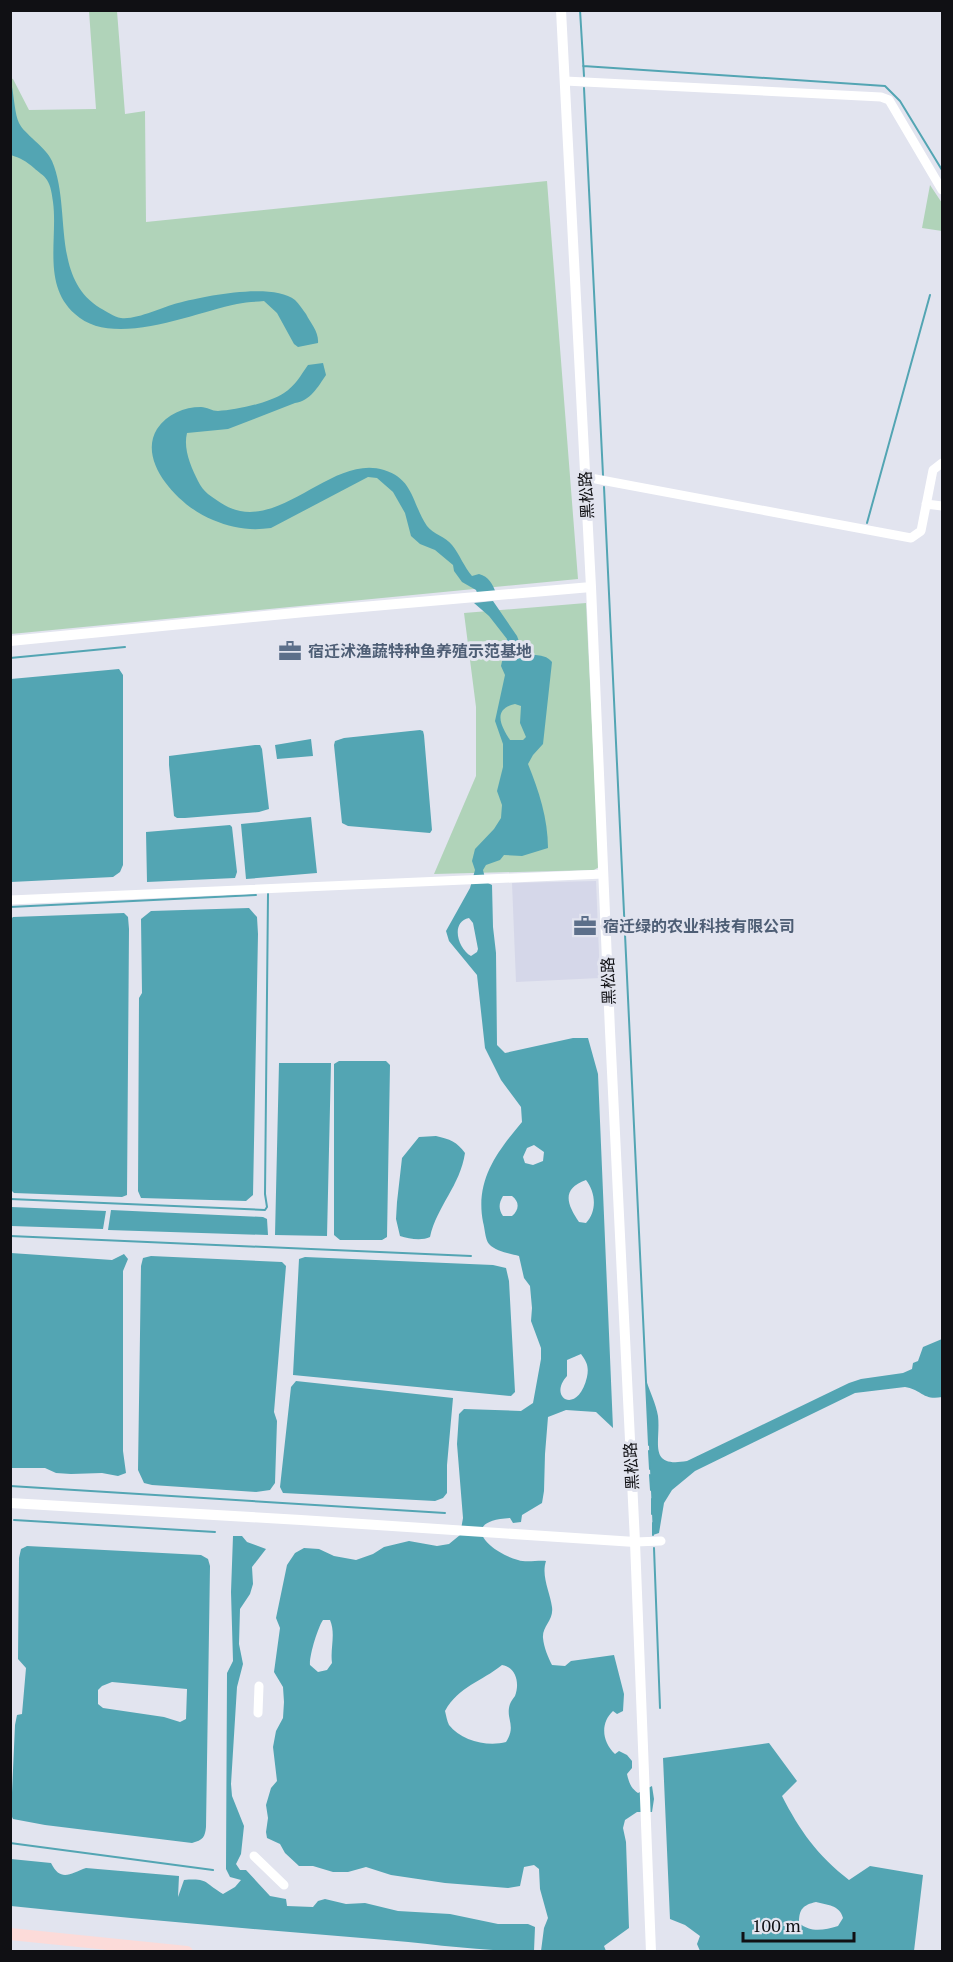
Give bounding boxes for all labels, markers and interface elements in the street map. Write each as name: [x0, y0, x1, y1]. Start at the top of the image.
street label: 黑松路: [574, 470, 598, 520]
office icon: 宿迁沭渔蔬特种鱼养殖示范基地: [277, 638, 303, 664]
place label: 宿迁沭渔蔬特种鱼养殖示范基地: [308, 640, 532, 662]
office icon: 宿迁绿的农业科技有限公司: [572, 913, 598, 939]
place label: 宿迁绿的农业科技有限公司: [603, 915, 795, 937]
street label: 黑松路: [596, 957, 620, 1005]
street label: 黑松路: [619, 1441, 643, 1491]
scale bar: [743, 1905, 854, 1943]
text: 100 m: [752, 1913, 801, 1937]

